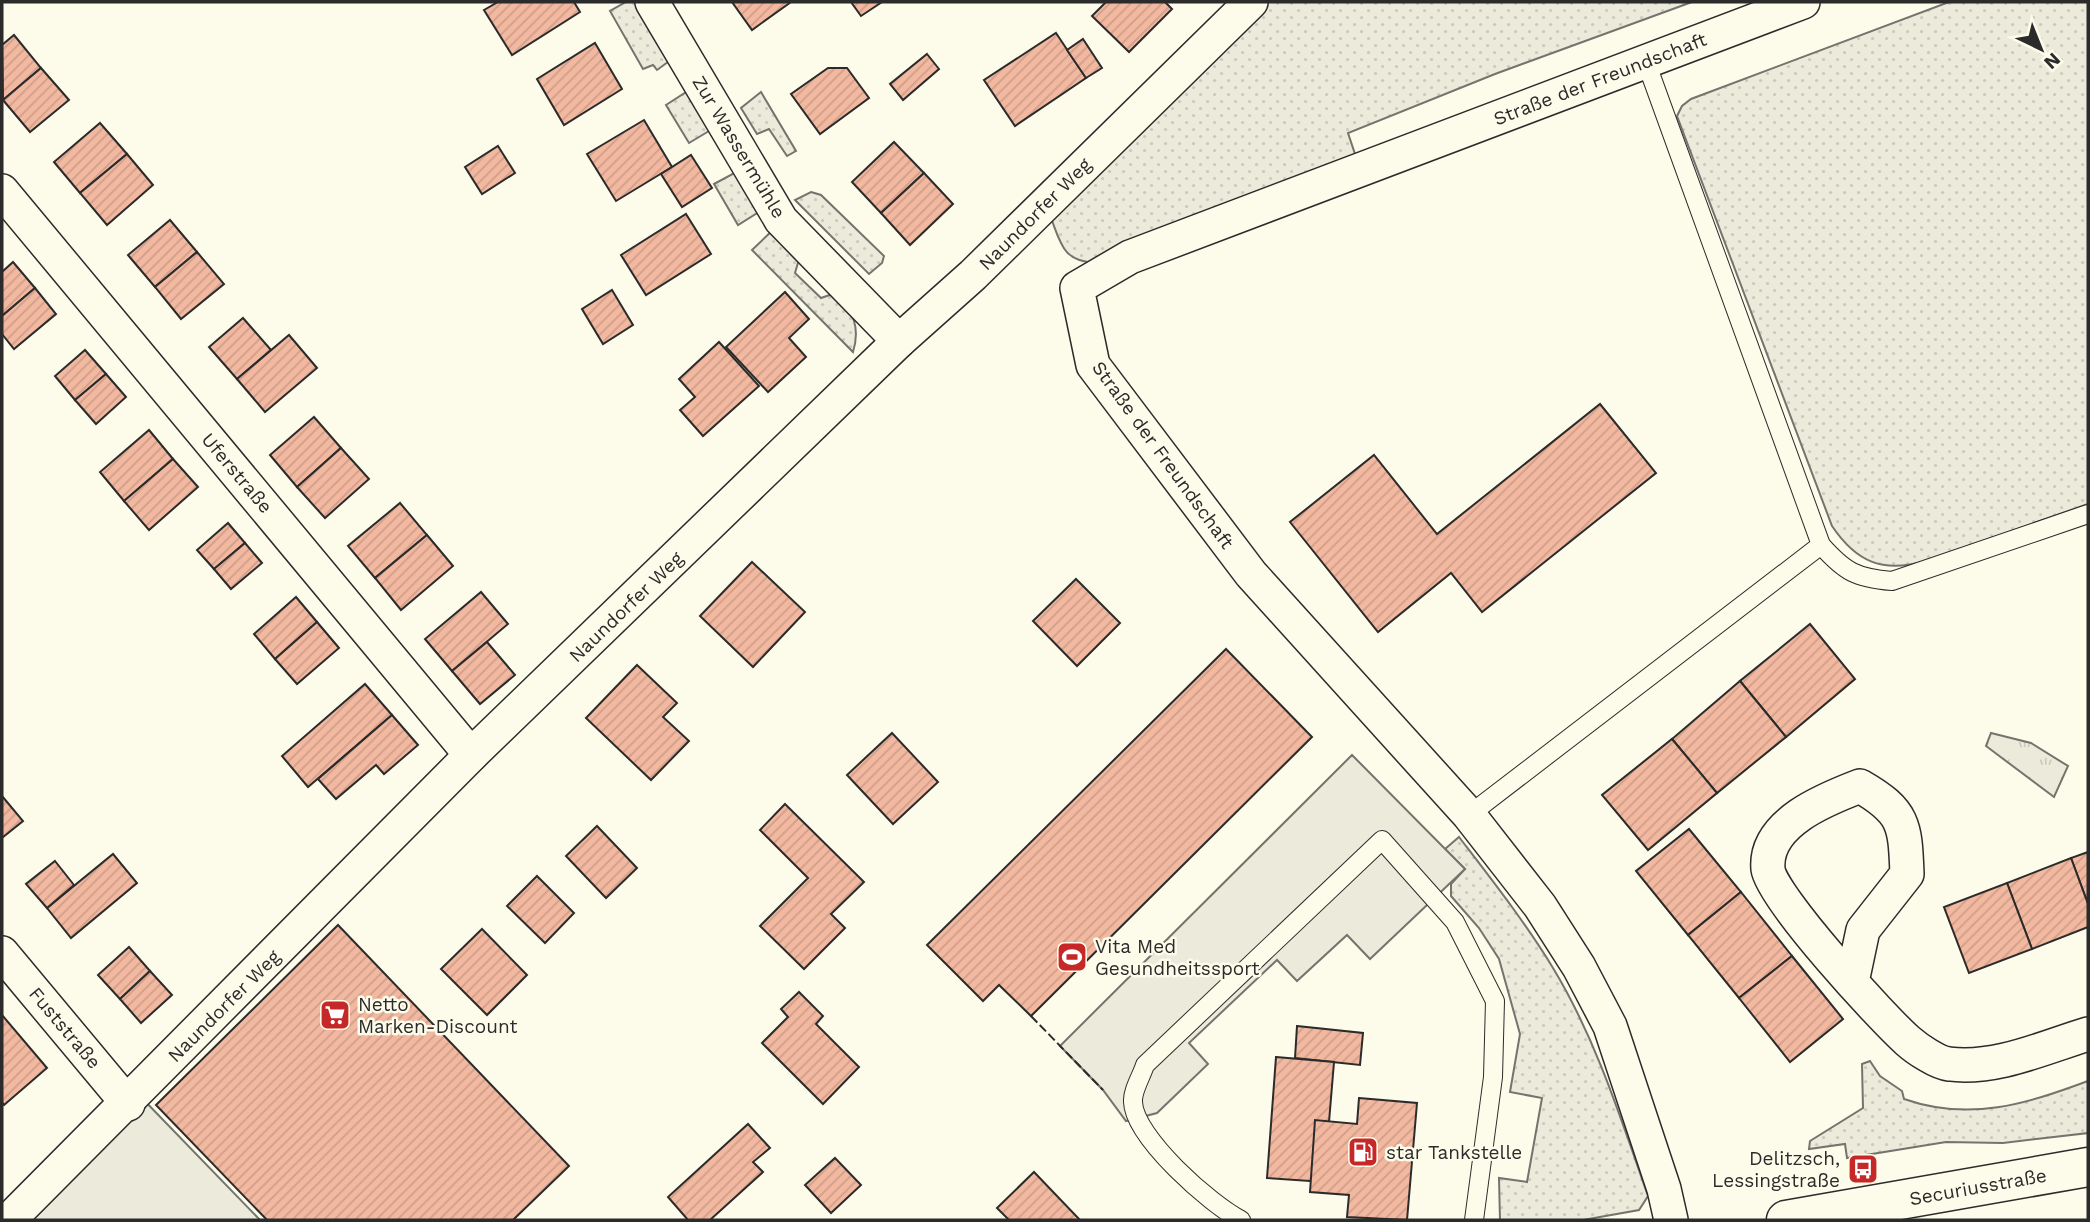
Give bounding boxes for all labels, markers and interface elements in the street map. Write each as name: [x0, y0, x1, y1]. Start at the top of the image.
north arrow: [2006, 14, 2076, 84]
street label: Straße der Freundschaft: [1490, 28, 1710, 130]
text: N: [2039, 48, 2065, 74]
street label: Zur Wassermühle: [687, 72, 791, 222]
street label: Naundorfer Weg: [974, 152, 1097, 275]
street label: Straße der Freundschaft: [1087, 357, 1239, 553]
street label: Uferstraße: [197, 428, 277, 518]
street label: Naundorfer Weg: [564, 546, 688, 667]
place label: Vita Med Gesundheitssport: [1095, 935, 1259, 980]
sports icon: Vita Med Gesundheitssport: [1055, 940, 1089, 974]
street label: Naundorfer Weg: [163, 944, 286, 1067]
street label: Fuststraße: [24, 983, 106, 1073]
place label: Netto Marken-Discount: [358, 993, 518, 1038]
supermarket icon: Netto Marken-Discount: [318, 998, 352, 1032]
fuel station icon: star Tankstelle: [1346, 1135, 1380, 1169]
place label: star Tankstelle: [1386, 1141, 1522, 1164]
place label: Delitzsch, Lessingstraße: [1712, 1147, 1840, 1192]
bus stop icon: Delitzsch, Lessingstraße: [1846, 1152, 1880, 1186]
street label: Securiusstraße: [1908, 1164, 2048, 1210]

